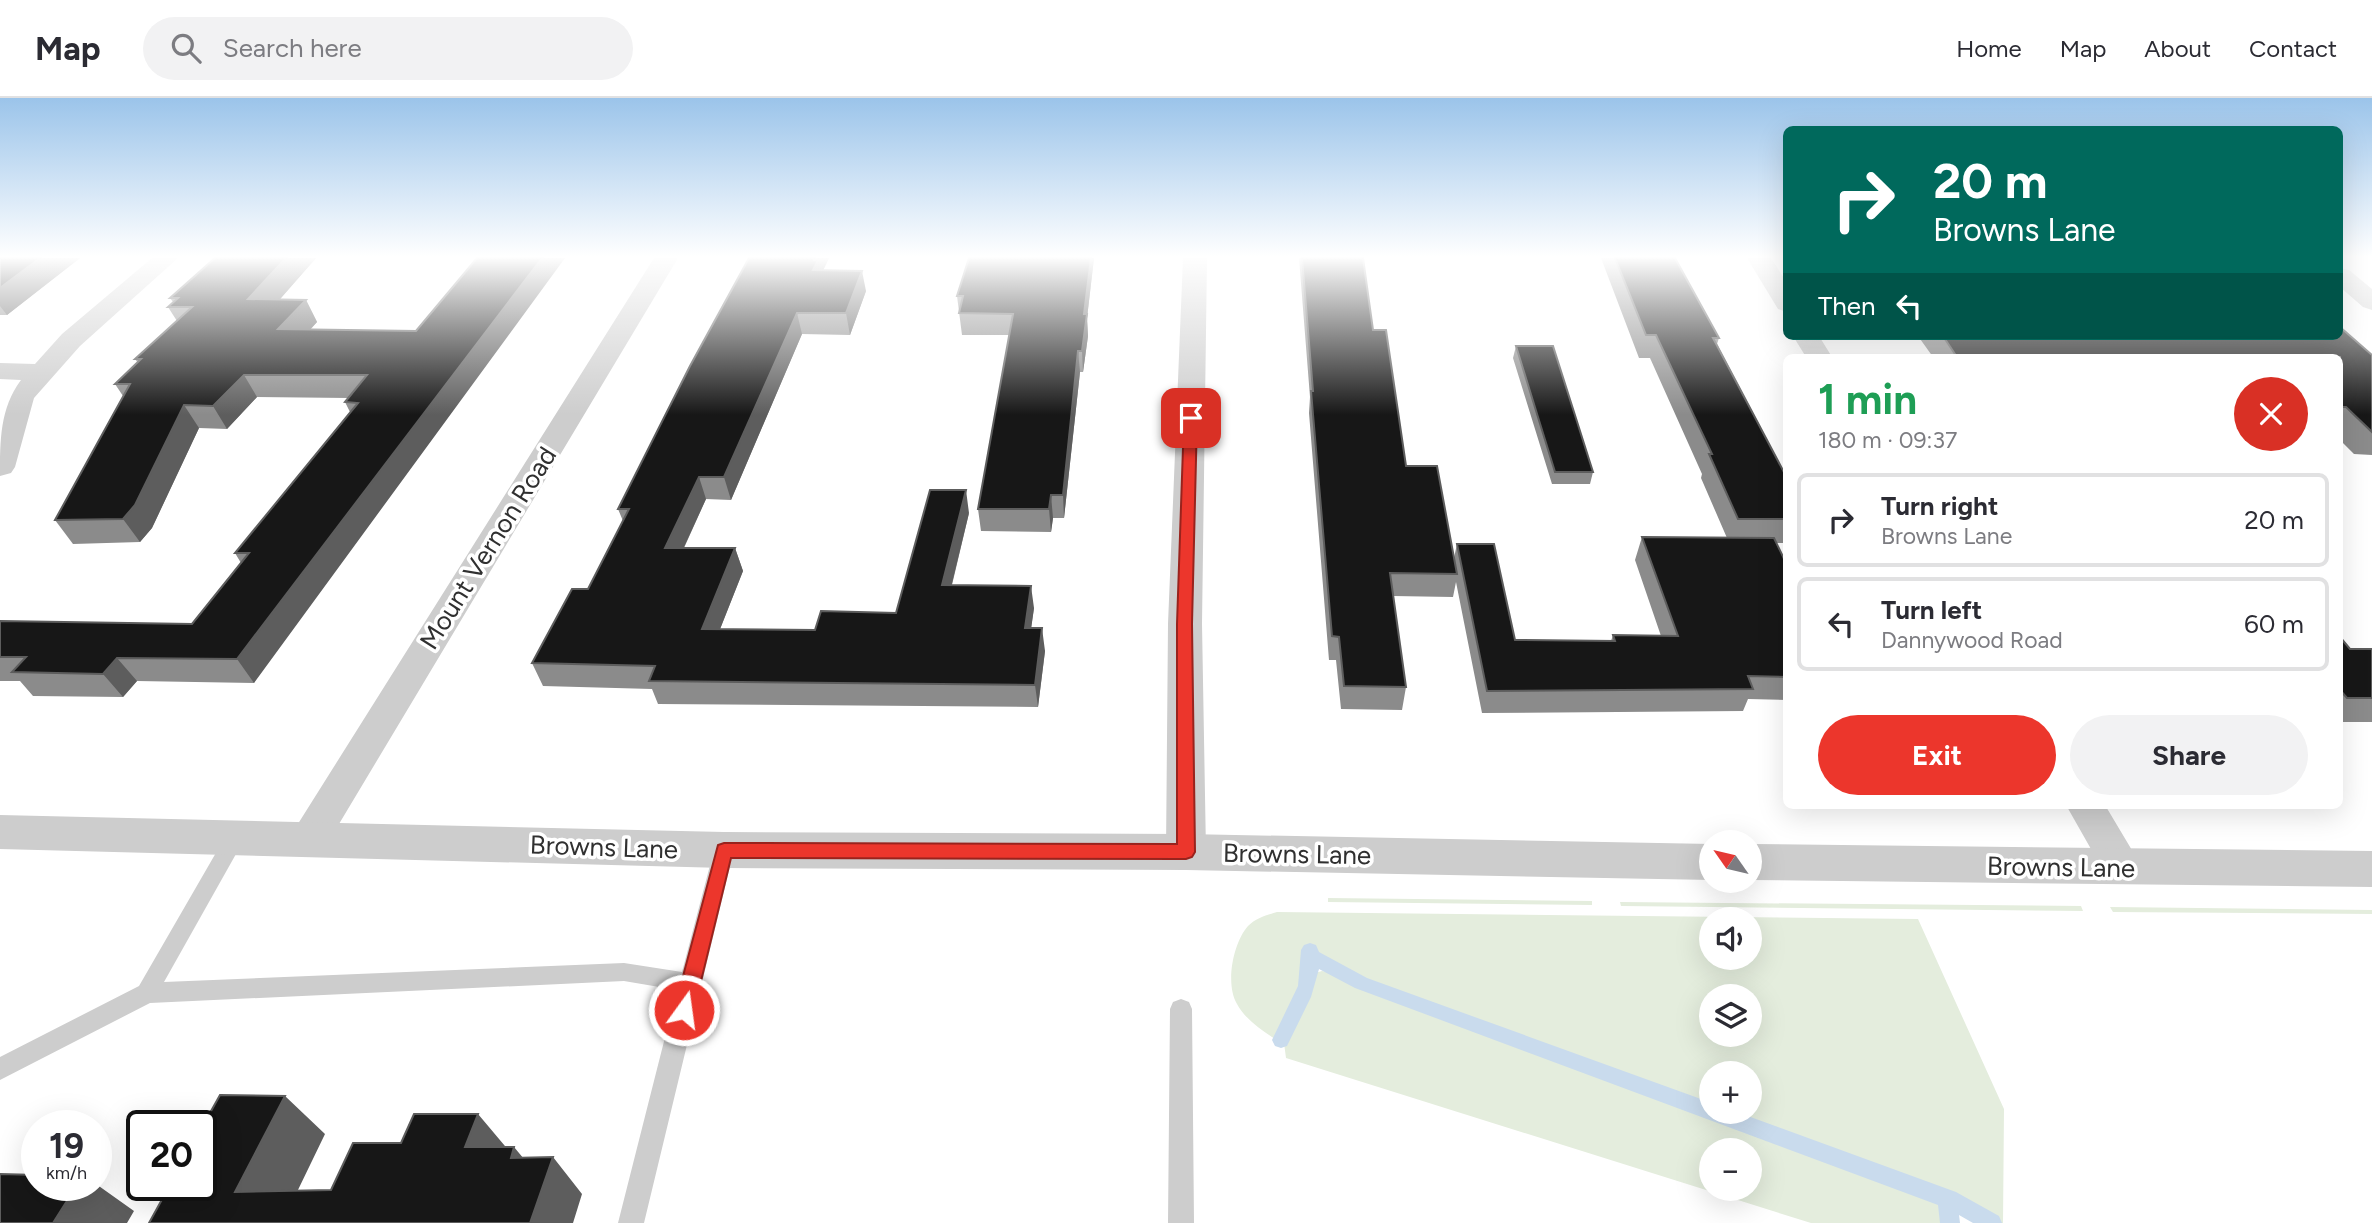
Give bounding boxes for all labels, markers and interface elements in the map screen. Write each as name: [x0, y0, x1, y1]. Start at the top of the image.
search box: [143, 17, 633, 80]
text: Map: [35, 29, 101, 68]
icon: search: [167, 29, 205, 67]
text: Search here: [223, 32, 362, 64]
text: Home: [1956, 34, 2022, 63]
text: Map: [2060, 34, 2106, 63]
text: About: [2144, 34, 2211, 63]
text: Contact: [2249, 34, 2337, 63]
text: 20 m: [1933, 151, 2048, 210]
icon: right: [1818, 154, 1909, 245]
text: Browns Lane: [1933, 211, 2116, 249]
icon: left: [1890, 287, 1928, 325]
text: Then: [1818, 290, 1876, 322]
text: 1 min: [1818, 374, 1917, 425]
button: close: [2234, 377, 2308, 451]
pin: [1161, 388, 1221, 448]
icon: arrive: [1172, 399, 1210, 437]
text: 180 m · 09:37: [1818, 426, 1957, 454]
street label: Mount Vernon Road: [413, 441, 563, 655]
text: Turn right: [1881, 490, 1998, 522]
icon: right: [1822, 501, 1860, 539]
text: 20 m: [2244, 504, 2304, 536]
text: Browns Lane: [1881, 522, 2012, 550]
text: Turn left: [1881, 594, 1982, 626]
icon: left: [1822, 605, 1860, 643]
text: 60 m: [2244, 608, 2304, 640]
text: Dannywood Road: [1881, 626, 2063, 654]
button: Exit: [1818, 715, 2056, 795]
button: Share: [2070, 715, 2308, 795]
street label: Browns Lane: [529, 828, 679, 866]
north arrow: [1699, 830, 1762, 892]
map controls: [1699, 830, 1762, 1201]
street label: Browns Lane: [1223, 837, 1371, 871]
street label: Browns Lane: [1987, 850, 2135, 884]
button: sound: [1699, 907, 1762, 970]
position arrow: [647, 973, 721, 1047]
button: layers: [1699, 984, 1762, 1047]
button: +: [1699, 1061, 1762, 1124]
speed limit sign: 20: [126, 1110, 217, 1201]
text: 19: [49, 1125, 84, 1167]
button: −: [1699, 1138, 1762, 1201]
text: km/h: [46, 1162, 87, 1184]

